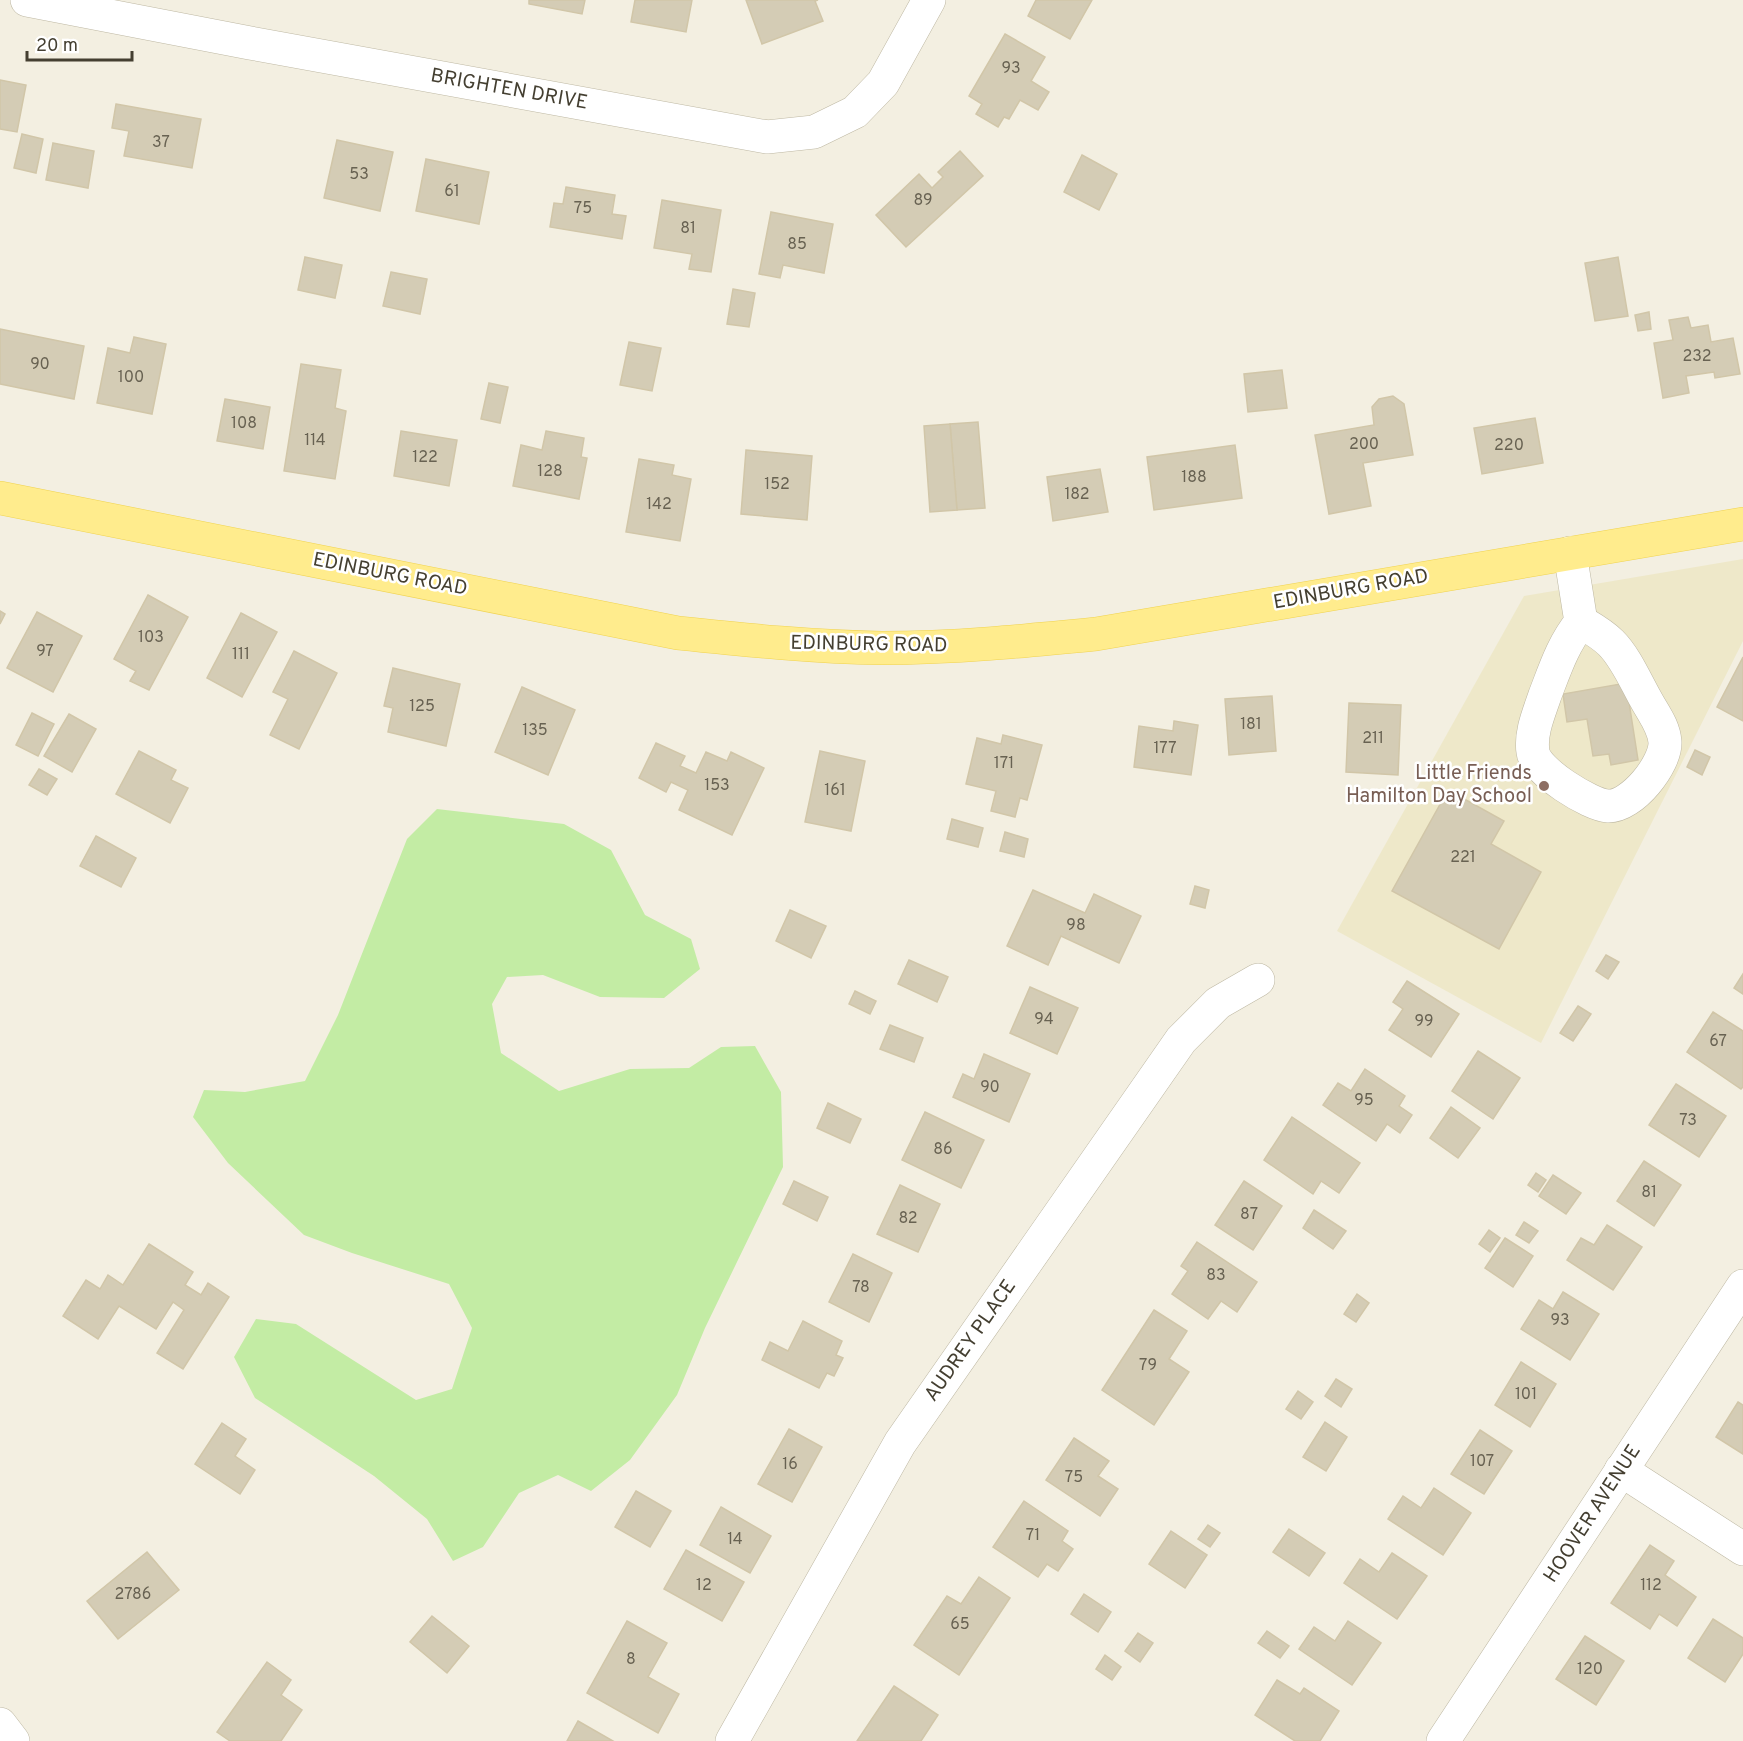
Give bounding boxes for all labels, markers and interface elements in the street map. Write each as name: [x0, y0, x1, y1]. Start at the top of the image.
scale bar: [27, 24, 132, 62]
text: 20 m: [36, 35, 78, 58]
house number: 93: [1001, 59, 1021, 79]
street label: BRIGHTEN DRIVE: [428, 63, 590, 117]
house number: 37: [152, 133, 170, 153]
house number: 53: [349, 165, 369, 185]
house number: 61: [444, 182, 460, 202]
house number: 89: [913, 191, 933, 211]
house number: 75: [574, 199, 592, 219]
house number: 81: [680, 219, 696, 239]
house number: 85: [787, 235, 807, 255]
house number: 232: [1683, 347, 1711, 367]
house number: 90: [30, 355, 50, 375]
house number: 100: [118, 368, 144, 388]
house number: 108: [231, 414, 257, 434]
house number: 114: [304, 431, 326, 451]
house number: 200: [1349, 435, 1379, 455]
house number: 220: [1494, 436, 1524, 456]
house number: 122: [412, 448, 438, 468]
house number: 128: [537, 462, 563, 482]
house number: 188: [1181, 468, 1207, 488]
house number: 152: [764, 475, 790, 495]
house number: 182: [1064, 485, 1090, 505]
house number: 142: [646, 495, 672, 515]
street label: EDINBURG ROAD: [310, 547, 470, 603]
street label: EDINBURG ROAD: [1271, 564, 1431, 616]
house number: 103: [138, 628, 164, 648]
street label: EDINBURG ROAD: [790, 631, 948, 659]
house number: 97: [36, 642, 54, 662]
house number: 111: [232, 645, 250, 665]
house number: 125: [409, 697, 435, 717]
house number: 181: [1240, 715, 1262, 735]
house number: 135: [522, 721, 548, 741]
house number: 211: [1362, 729, 1384, 749]
house number: 177: [1153, 739, 1177, 759]
house number: 171: [994, 754, 1014, 774]
place label: Little Friends Hamilton Day School: [1346, 761, 1532, 810]
house number: 153: [704, 776, 730, 796]
marker: Little Friends Hamilton Day School: [1537, 779, 1551, 793]
house number: 161: [824, 781, 846, 801]
house number: 221: [1450, 848, 1476, 868]
house number: 98: [1066, 916, 1086, 936]
house number: 94: [1034, 1010, 1054, 1030]
house number: 99: [1414, 1012, 1434, 1032]
house number: 67: [1709, 1032, 1727, 1052]
house number: 90: [980, 1078, 1000, 1098]
house number: 95: [1354, 1091, 1374, 1111]
house number: 73: [1679, 1111, 1697, 1131]
house number: 86: [933, 1140, 953, 1160]
house number: 81: [1641, 1183, 1657, 1203]
house number: 87: [1240, 1205, 1258, 1225]
house number: 82: [898, 1209, 918, 1229]
house number: 83: [1206, 1266, 1226, 1286]
street label: AUDREY PLACE: [919, 1275, 1023, 1407]
house number: 78: [852, 1278, 870, 1298]
house number: 93: [1550, 1311, 1570, 1331]
house number: 79: [1139, 1356, 1157, 1376]
house number: 101: [1515, 1385, 1537, 1405]
street label: HOOVER AVENUE: [1539, 1440, 1647, 1588]
house number: 107: [1470, 1452, 1494, 1472]
house number: 16: [782, 1455, 798, 1475]
house number: 75: [1065, 1468, 1083, 1488]
house number: 71: [1026, 1526, 1040, 1546]
house number: 14: [727, 1530, 743, 1550]
house number: 12: [696, 1576, 712, 1596]
house number: 112: [1640, 1576, 1662, 1596]
house number: 2786: [115, 1585, 151, 1605]
house number: 65: [950, 1615, 970, 1635]
house number: 8: [626, 1650, 636, 1670]
house number: 120: [1577, 1660, 1603, 1680]

